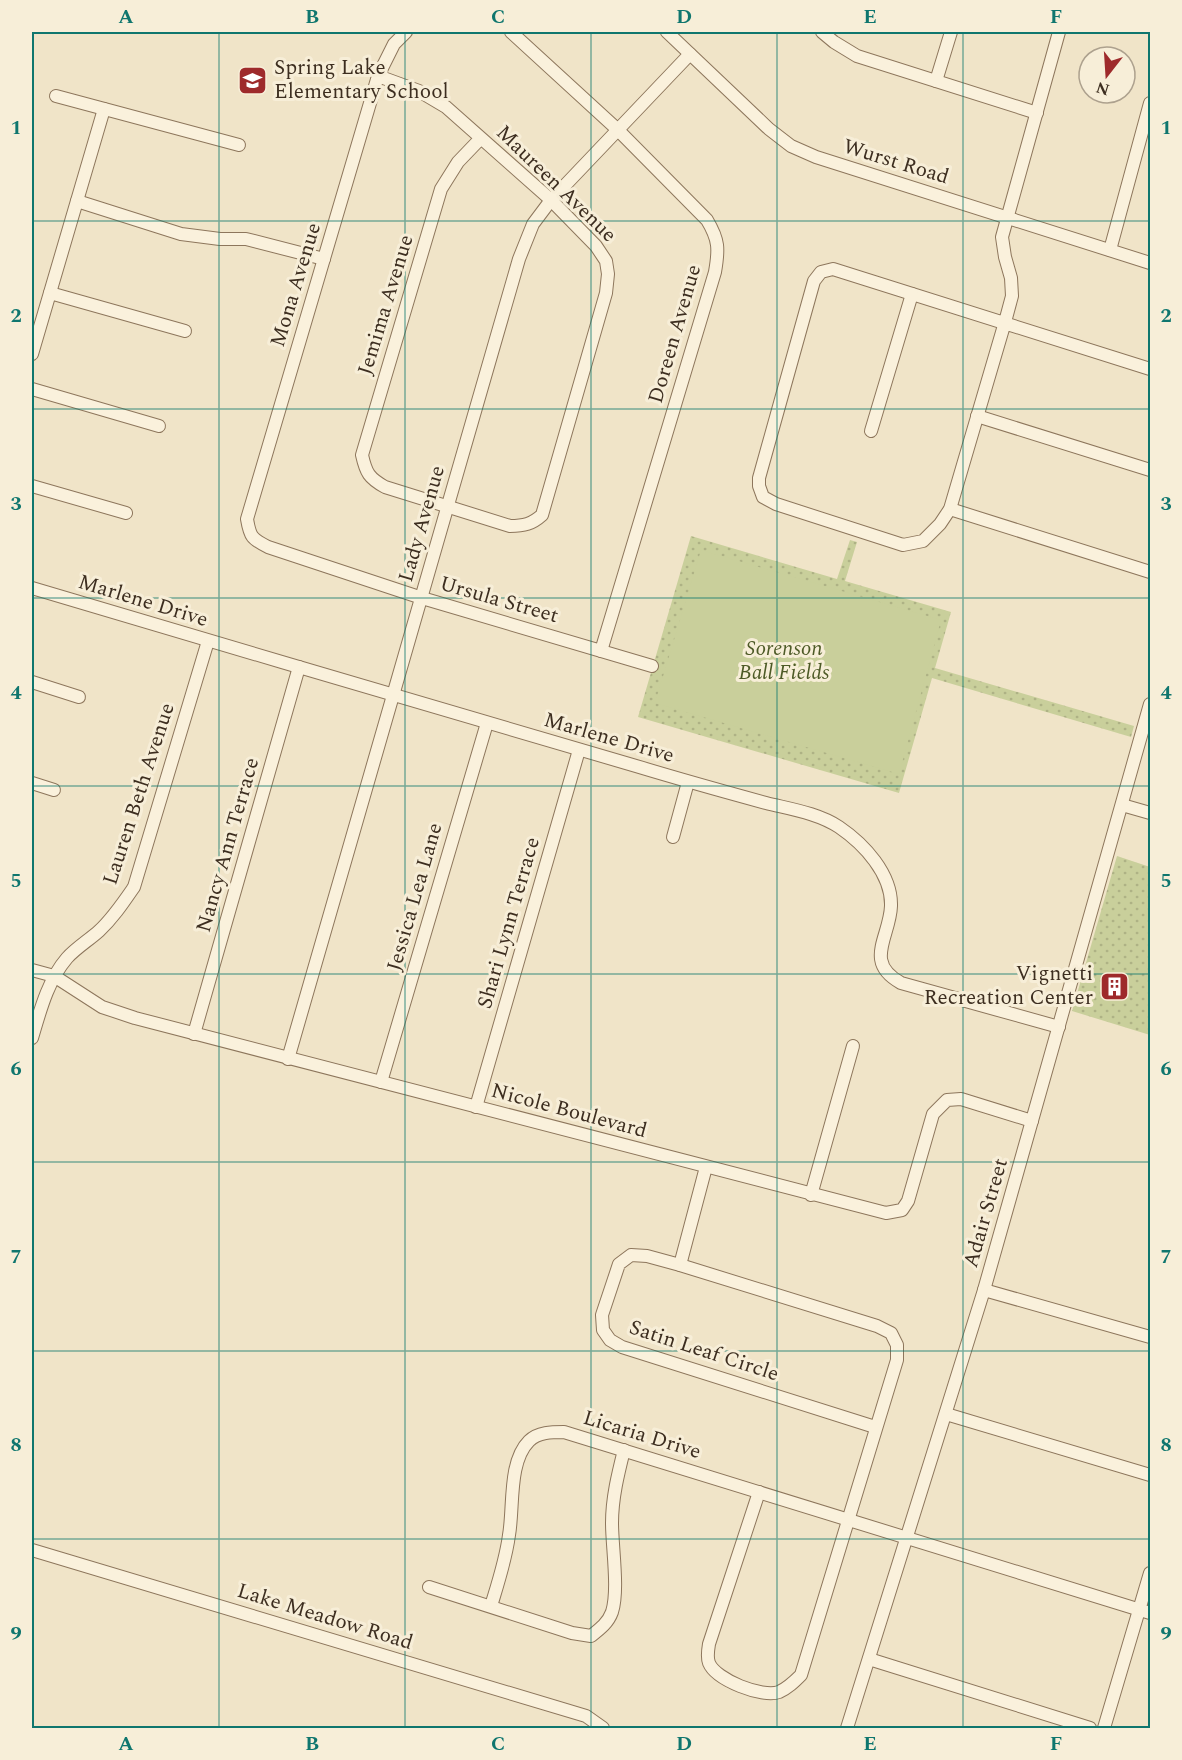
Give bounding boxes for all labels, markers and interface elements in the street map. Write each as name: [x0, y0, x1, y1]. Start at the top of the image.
text: A: [118, 2, 134, 32]
text: B: [305, 2, 319, 32]
text: C: [491, 2, 505, 32]
text: D: [676, 2, 692, 32]
text: E: [863, 2, 877, 32]
text: F: [1050, 2, 1062, 32]
north arrow: [1077, 45, 1137, 105]
place label: Spring Lake Elementary School: [274, 52, 449, 108]
school or university icon: Spring Lake Elementary School: [237, 64, 269, 96]
text: N: [1093, 75, 1113, 102]
text: 1: [10, 113, 22, 143]
text: 1: [1160, 113, 1172, 143]
street label: Maureen Avenue: [488, 118, 624, 250]
street label: Wurst Road: [839, 131, 953, 193]
street label: Mona Avenue: [262, 219, 330, 351]
street label: Jemima Avenue: [349, 231, 423, 379]
street label: Doreen Avenue: [640, 261, 710, 407]
text: 2: [10, 301, 22, 331]
text: 2: [1160, 301, 1172, 331]
street label: Lady Avenue: [390, 462, 454, 586]
text: 3: [10, 489, 22, 519]
text: 3: [1160, 489, 1172, 519]
street label: Marlene Drive: [74, 566, 212, 636]
street label: Ursula Street: [436, 568, 562, 632]
park label: Sorenson Ball Fields: [739, 633, 830, 689]
text: 4: [10, 678, 22, 708]
text: 4: [1160, 678, 1172, 708]
street label: Lauren Beth Avenue: [94, 699, 184, 889]
street label: Marlene Drive: [540, 704, 678, 772]
street label: Nancy Ann Terrace: [188, 754, 268, 936]
street label: Jessica Lea Lane: [379, 819, 451, 975]
street label: Shari Lynn Terrace: [469, 833, 549, 1013]
text: 5: [10, 866, 22, 896]
text: 5: [1160, 866, 1172, 896]
place label: Vignetti Recreation Center: [924, 958, 1093, 1014]
building icon: Vignetti Recreation Center: [1098, 970, 1130, 1002]
text: 6: [10, 1054, 22, 1084]
text: 6: [1160, 1054, 1172, 1084]
street label: Nicole Boulevard: [487, 1075, 651, 1147]
street label: Adair Street: [955, 1154, 1017, 1272]
text: 7: [10, 1242, 22, 1272]
text: 7: [1160, 1242, 1172, 1272]
street label: Satin Leaf Circle: [625, 1312, 783, 1390]
street label: Licaria Drive: [579, 1402, 705, 1468]
text: 8: [10, 1430, 22, 1460]
text: 8: [1160, 1430, 1172, 1460]
street label: Lake Meadow Road: [233, 1575, 417, 1659]
text: 9: [10, 1619, 22, 1649]
text: 9: [1160, 1619, 1172, 1649]
text: A: [118, 1729, 134, 1759]
text: B: [305, 1729, 319, 1759]
text: C: [491, 1729, 505, 1759]
text: D: [676, 1729, 692, 1759]
text: E: [863, 1729, 877, 1759]
text: F: [1050, 1729, 1062, 1759]

